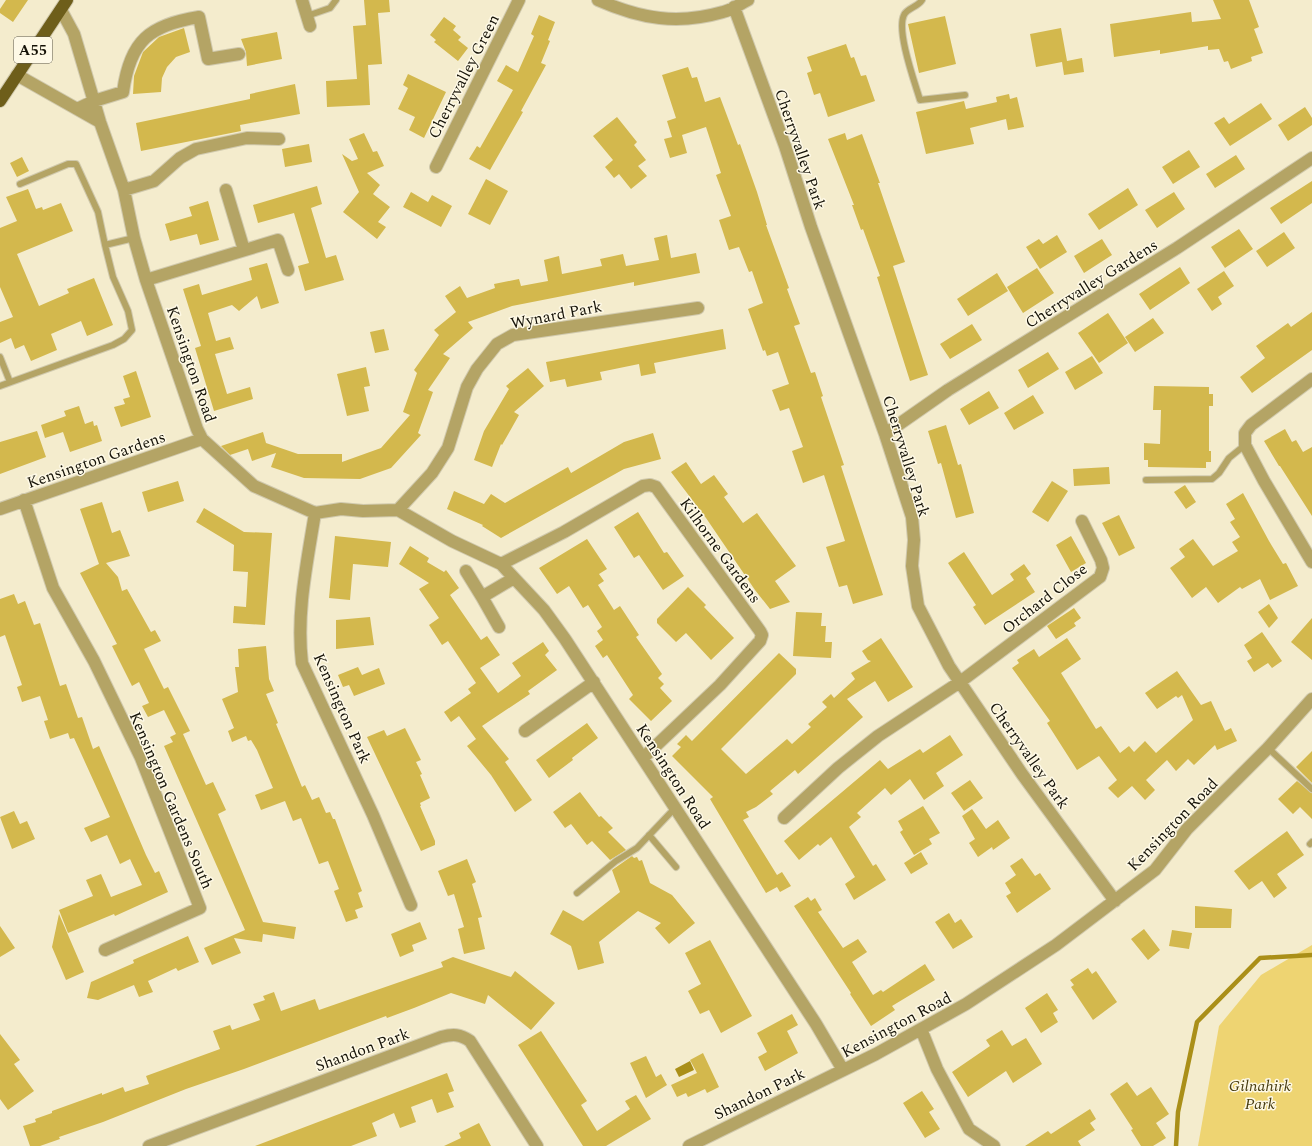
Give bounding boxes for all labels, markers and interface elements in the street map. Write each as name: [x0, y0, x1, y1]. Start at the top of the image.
street label: Cherryvalley Green: [422, 10, 506, 143]
road number: A55: [14, 37, 52, 63]
street label: Cherryvalley Park: [768, 86, 832, 213]
street label: Cherryvalley Gardens: [1020, 233, 1163, 334]
street label: Wynard Park: [508, 294, 604, 336]
street label: Kensington Road: [160, 303, 222, 426]
street label: Cherryvalley Park: [876, 392, 936, 520]
street label: Kensington Gardens: [24, 425, 169, 495]
street label: Kilhorne Gardens: [674, 493, 767, 609]
street label: Orchard Close: [997, 558, 1093, 640]
street label: Kensington Park: [307, 649, 377, 768]
street label: Cherryvalley Park: [983, 697, 1075, 814]
street label: Kensington Gardens South: [123, 708, 219, 893]
street label: Kensington Road: [630, 719, 716, 834]
street label: Kensington Road: [1122, 773, 1224, 877]
street label: Kensington Road: [837, 986, 956, 1064]
street label: Shandon Park: [312, 1022, 413, 1078]
street label: Shandon Park: [710, 1061, 809, 1126]
park label: Gilnahirk Park: [1229, 1074, 1292, 1116]

